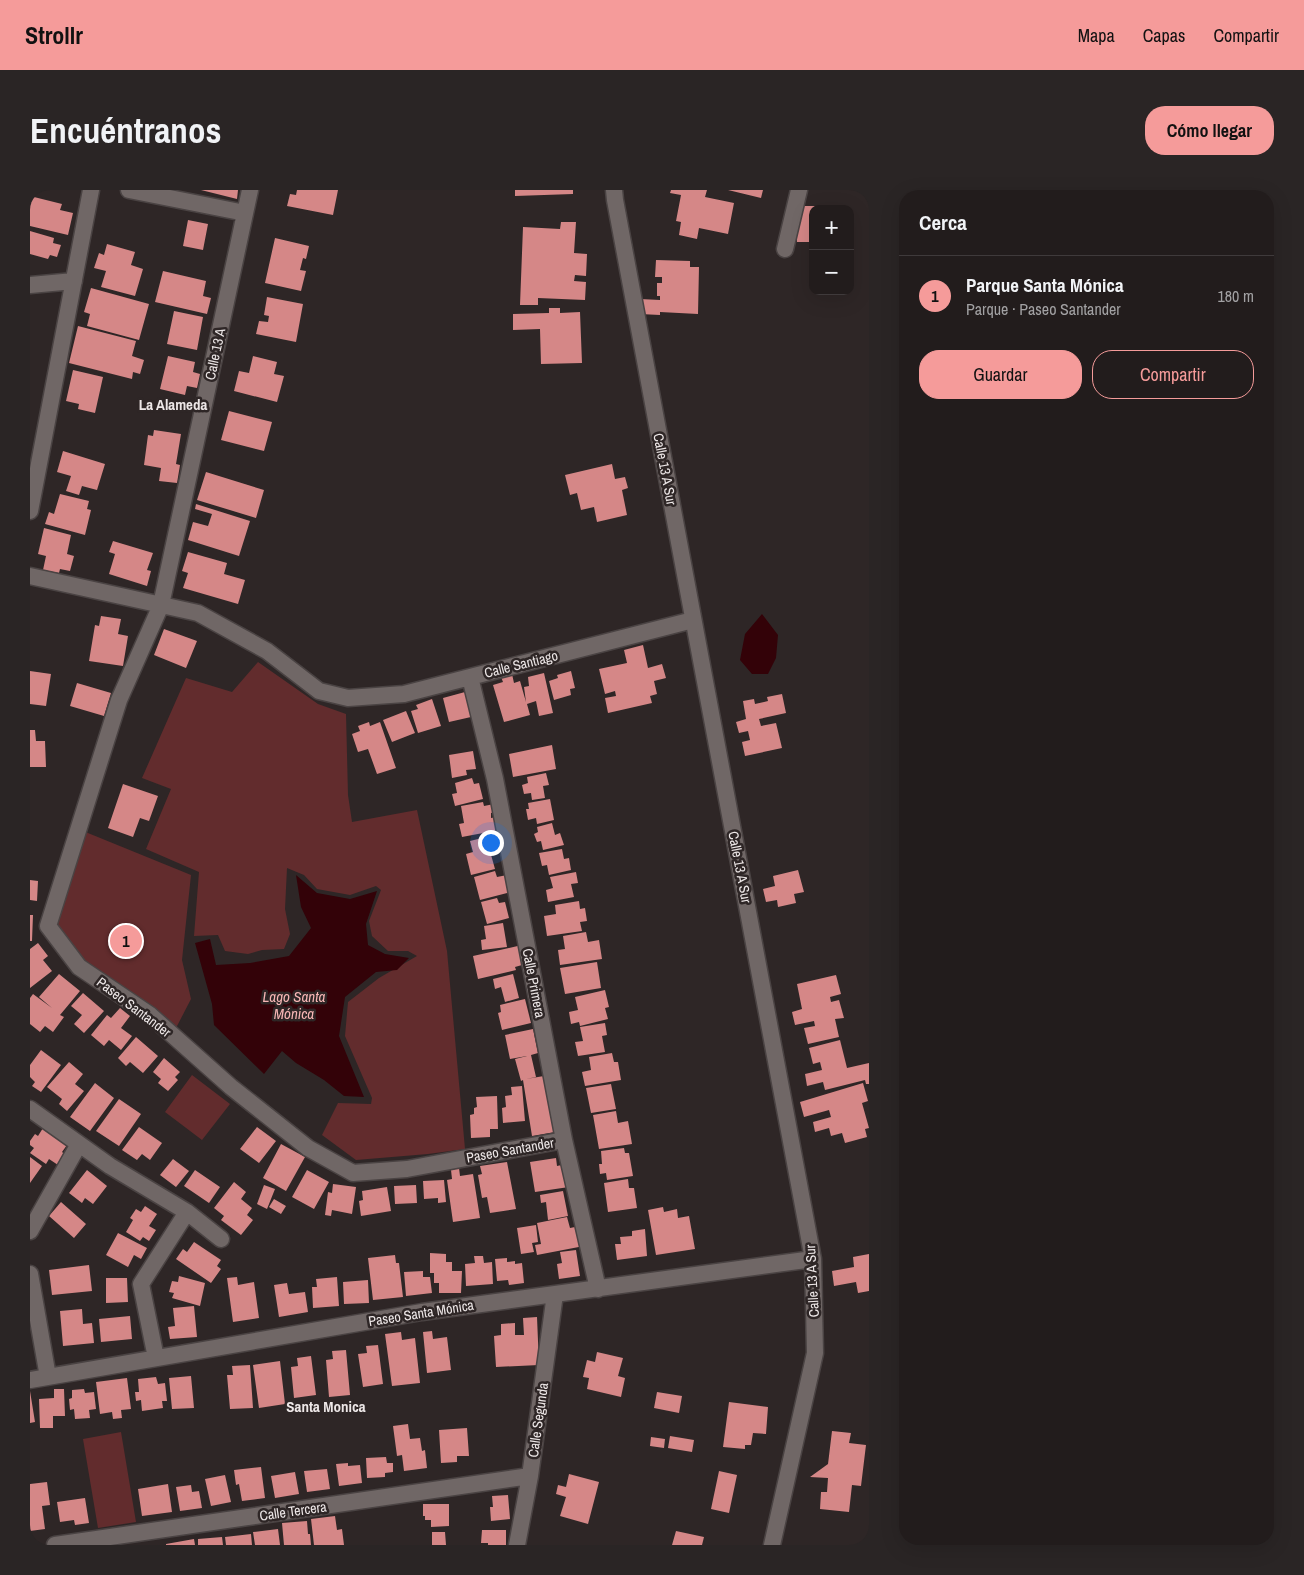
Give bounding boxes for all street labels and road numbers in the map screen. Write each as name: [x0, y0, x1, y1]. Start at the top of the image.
street label: Calle 13 A: [201, 326, 229, 381]
street label: Calle 13 A Sur: [649, 432, 681, 507]
street label: Calle Santiago: [482, 646, 560, 682]
street label: Calle 13 A Sur: [724, 830, 756, 905]
street label: Calle Primera: [518, 947, 550, 1020]
street label: Paseo Santander: [93, 973, 175, 1041]
street label: Paseo Santander: [465, 1133, 555, 1167]
street label: Calle 13 A Sur: [801, 1244, 823, 1318]
street label: Paseo Santa Mónica: [367, 1296, 476, 1330]
street label: Calle Segunda: [524, 1381, 552, 1459]
street label: Calle Tercera: [258, 1497, 328, 1525]

